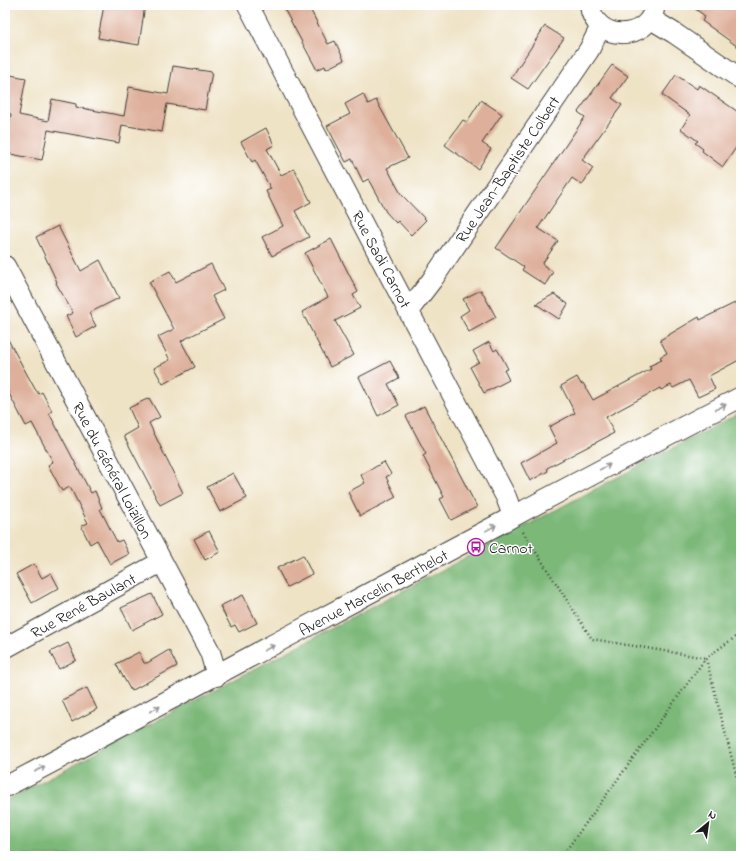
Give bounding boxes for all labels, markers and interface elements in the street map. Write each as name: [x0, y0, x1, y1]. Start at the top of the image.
street label: Rue Jean-Baptiste Colbert: [450, 91, 567, 249]
street label: Rue Sadi Carnot: [344, 207, 416, 314]
street label: Rue du Général Loizillon: [65, 398, 158, 544]
one-way arrow: [714, 403, 726, 410]
one-way arrow: [599, 463, 611, 471]
one-way arrow: [485, 524, 497, 532]
bus stop icon: Carnot: [466, 537, 486, 557]
place label: Carnot: [489, 537, 534, 561]
street label: Avenue Marcelin Berthelot: [295, 544, 454, 643]
street label: Rue René Baulant: [27, 568, 142, 646]
one-way arrow: [263, 643, 275, 651]
one-way arrow: [148, 704, 160, 712]
one-way arrow: [33, 765, 45, 772]
north arrow: [688, 803, 728, 843]
text: N: [705, 806, 719, 824]

